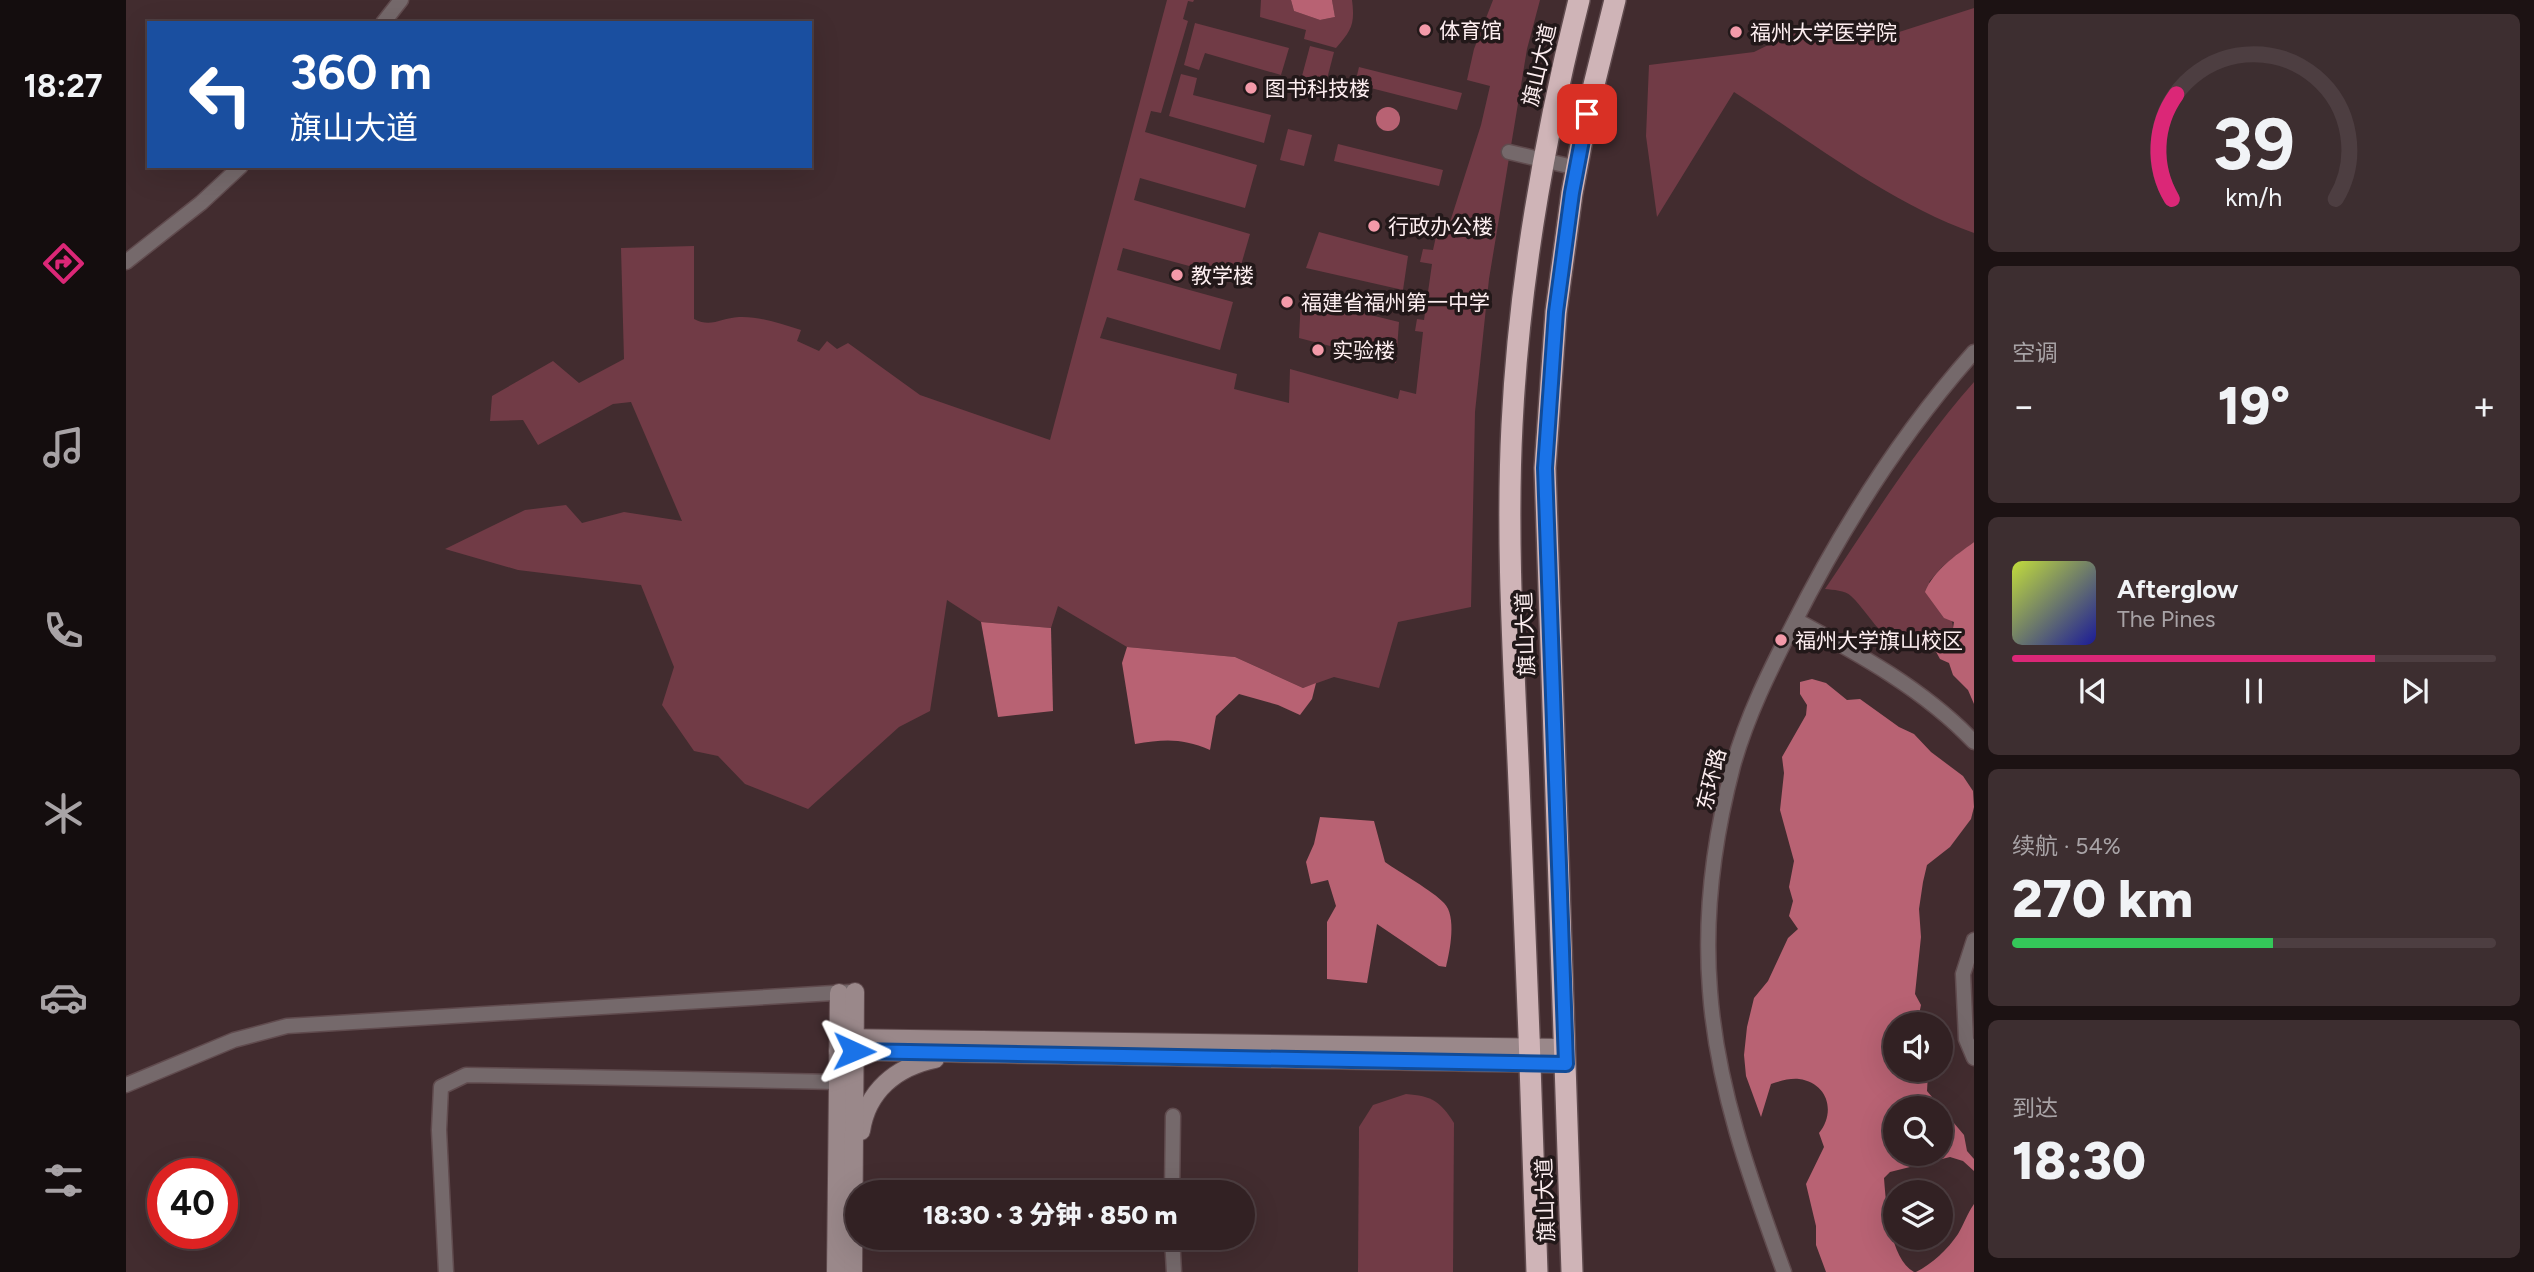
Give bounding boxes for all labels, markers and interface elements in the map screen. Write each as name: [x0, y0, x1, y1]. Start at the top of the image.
place label: 体育馆: [1439, 18, 1502, 43]
place label: 福州大学医学院: [1750, 20, 1897, 45]
street label: 旗山大道: [1517, 21, 1561, 109]
marker: 体育馆: [1417, 22, 1433, 38]
marker: 福州大学医学院: [1728, 24, 1744, 40]
text: 360 m: [290, 42, 432, 101]
icon: left: [175, 49, 266, 140]
text: 18:27: [23, 67, 103, 105]
place label: 图书科技楼: [1265, 76, 1370, 101]
marker: 图书科技楼: [1243, 80, 1259, 96]
pin: [1557, 84, 1617, 144]
icon: arrive: [1568, 95, 1606, 133]
text: 39: [2213, 100, 2295, 187]
text: 旗山大道: [290, 109, 418, 147]
text: km/h: [2225, 182, 2283, 212]
place label: 行政办公楼: [1388, 214, 1493, 239]
marker: 行政办公楼: [1366, 218, 1382, 234]
icon: directions: [39, 239, 88, 288]
place label: 教学楼: [1191, 263, 1254, 288]
marker: 教学楼: [1169, 267, 1185, 283]
place label: 福建省福州第一中学: [1301, 290, 1490, 315]
marker: 福建省福州第一中学: [1279, 294, 1295, 310]
place label: 实验楼: [1332, 338, 1395, 363]
text: 空调: [2012, 339, 2058, 367]
marker: 实验楼: [1310, 342, 1326, 358]
text: 19°: [2218, 375, 2290, 437]
text: −: [2012, 383, 2036, 429]
text: +: [2472, 383, 2496, 429]
icon: music: [39, 423, 88, 472]
text: Afterglow: [2117, 573, 2239, 605]
street label: 旗山大道: [1511, 592, 1539, 676]
text: The Pines: [2117, 605, 2216, 633]
icon: phone: [39, 606, 88, 655]
place label: 福州大学旗山校区: [1795, 628, 1963, 653]
marker: 福州大学旗山校区: [1773, 632, 1789, 648]
icon: previous: [2074, 672, 2112, 710]
icon: pause: [2235, 672, 2273, 710]
icon: next: [2396, 672, 2434, 710]
street label: 东环路: [1691, 745, 1731, 813]
icon: climate: [39, 789, 88, 838]
text: 续航 · 54%: [2012, 832, 2121, 860]
text: 270 km: [2012, 868, 2193, 930]
icon: car: [39, 973, 88, 1022]
map controls: [1883, 1012, 1953, 1250]
button: sound: [1883, 1012, 1953, 1082]
position arrow: [817, 1014, 891, 1088]
text: 到达: [2012, 1094, 2058, 1122]
button: search: [1883, 1096, 1953, 1166]
text: 18:30: [2012, 1130, 2146, 1192]
icon: filters: [39, 1156, 88, 1205]
speed limit sign: 40: [147, 1158, 238, 1249]
street label: 旗山大道: [1531, 1158, 1559, 1242]
button: layers: [1883, 1180, 1953, 1250]
text: 18:30 · 3 分钟 · 850 m: [923, 1199, 1177, 1231]

